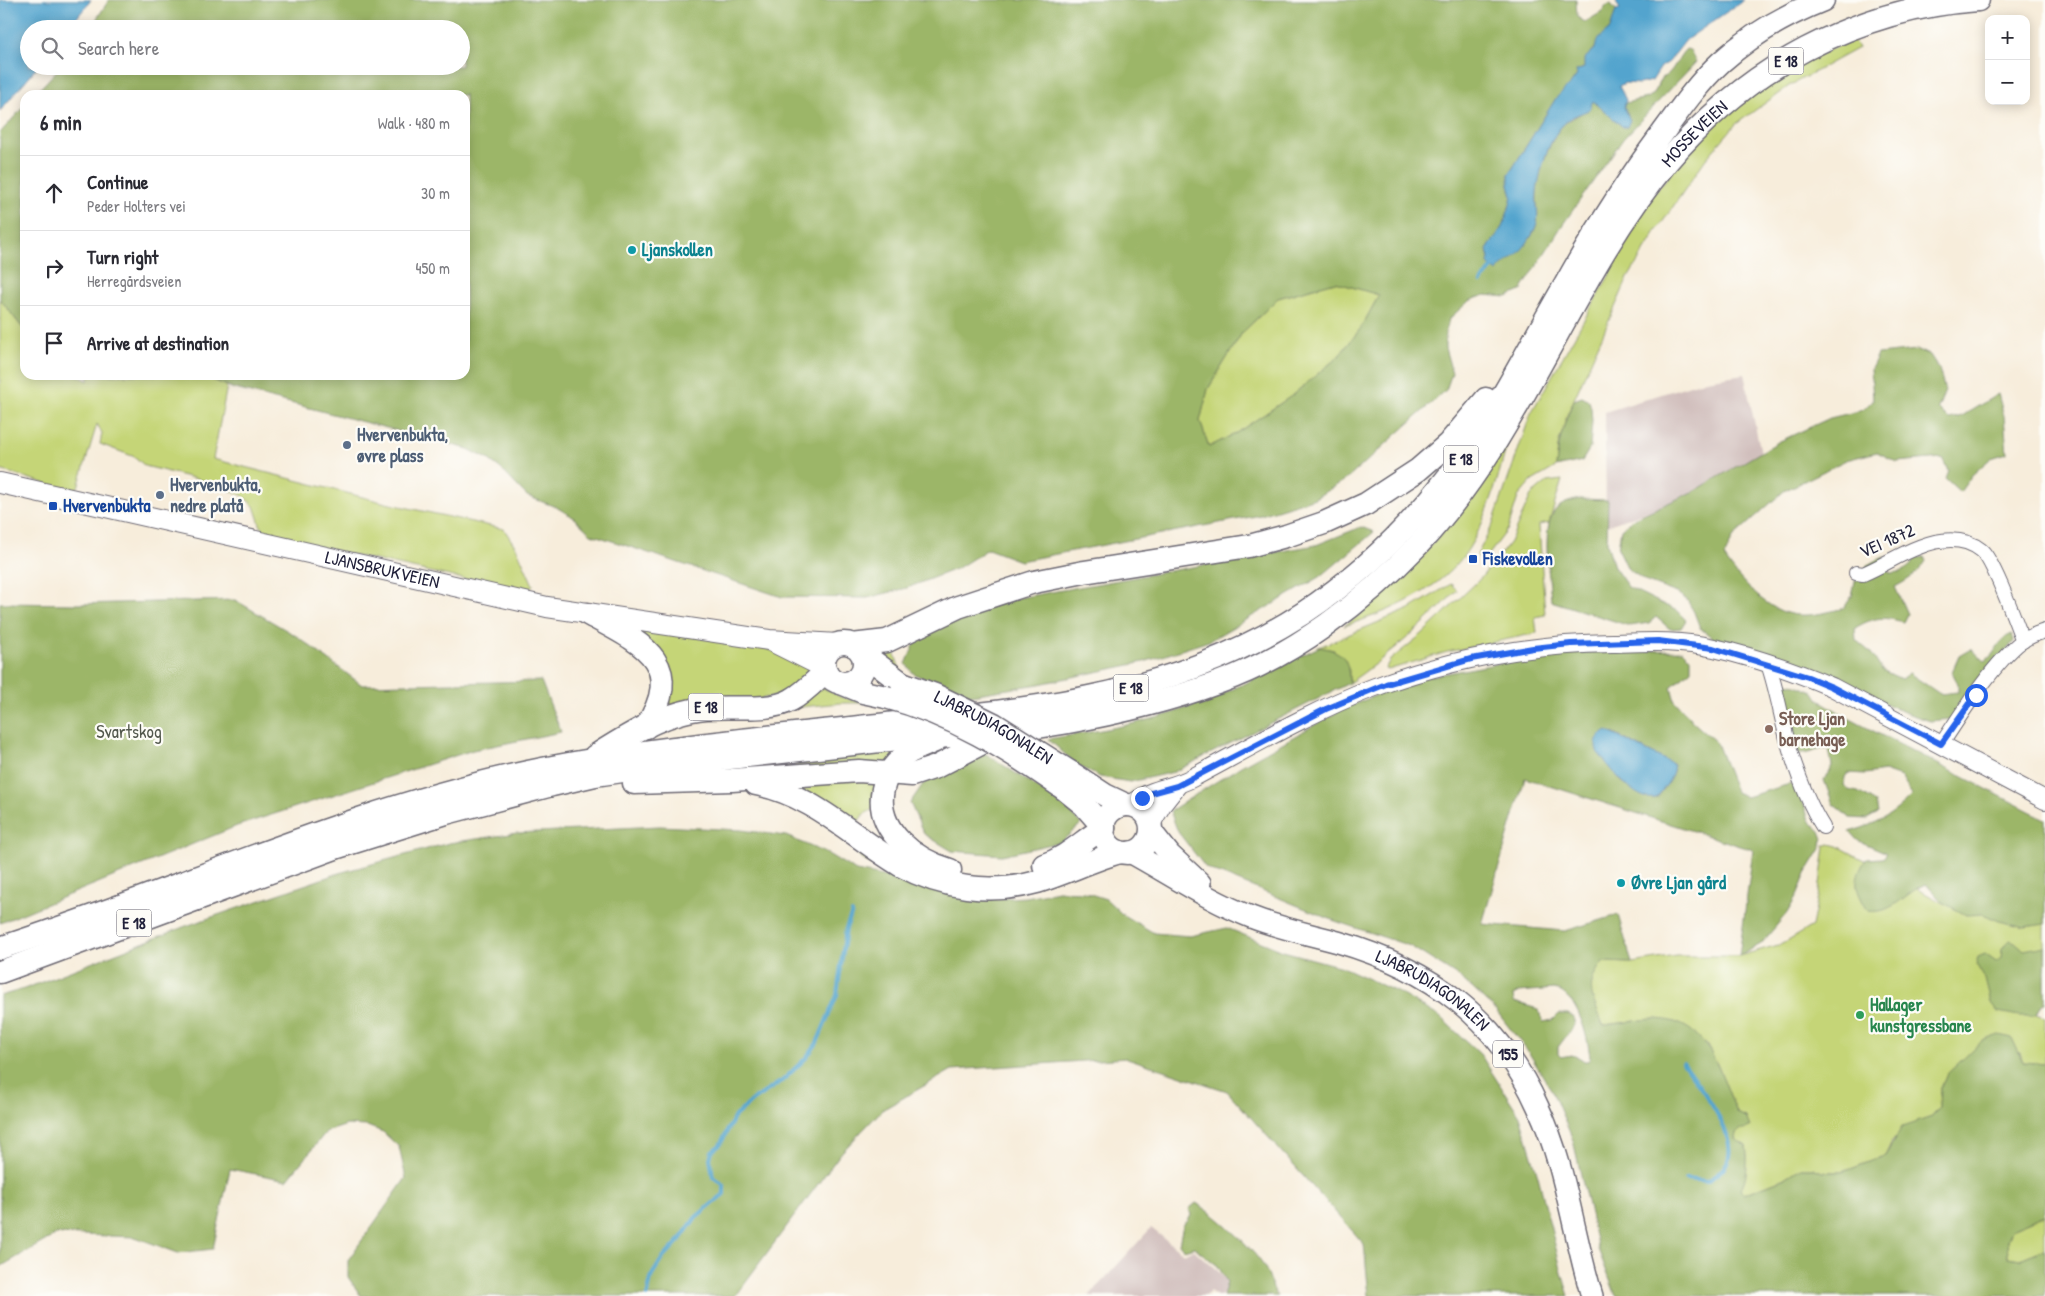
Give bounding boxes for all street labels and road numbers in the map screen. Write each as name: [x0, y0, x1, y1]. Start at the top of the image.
road number: E 18: [1768, 48, 1804, 74]
street label: MOSSEVEIEN: [1655, 94, 1733, 172]
road number: E 18: [1444, 446, 1478, 472]
street label: VEI 1872: [1855, 517, 1919, 564]
street label: LJANSBRUKVEIEN: [323, 544, 442, 594]
road number: E 18: [1114, 674, 1148, 701]
street label: LJABRUDIAGONALEN: [930, 684, 1058, 770]
road number: E 18: [688, 694, 724, 720]
road number: E 18: [116, 910, 152, 936]
street label: LJABRUDIAGONALEN: [1372, 943, 1495, 1036]
road number: 155: [1493, 1040, 1523, 1068]

